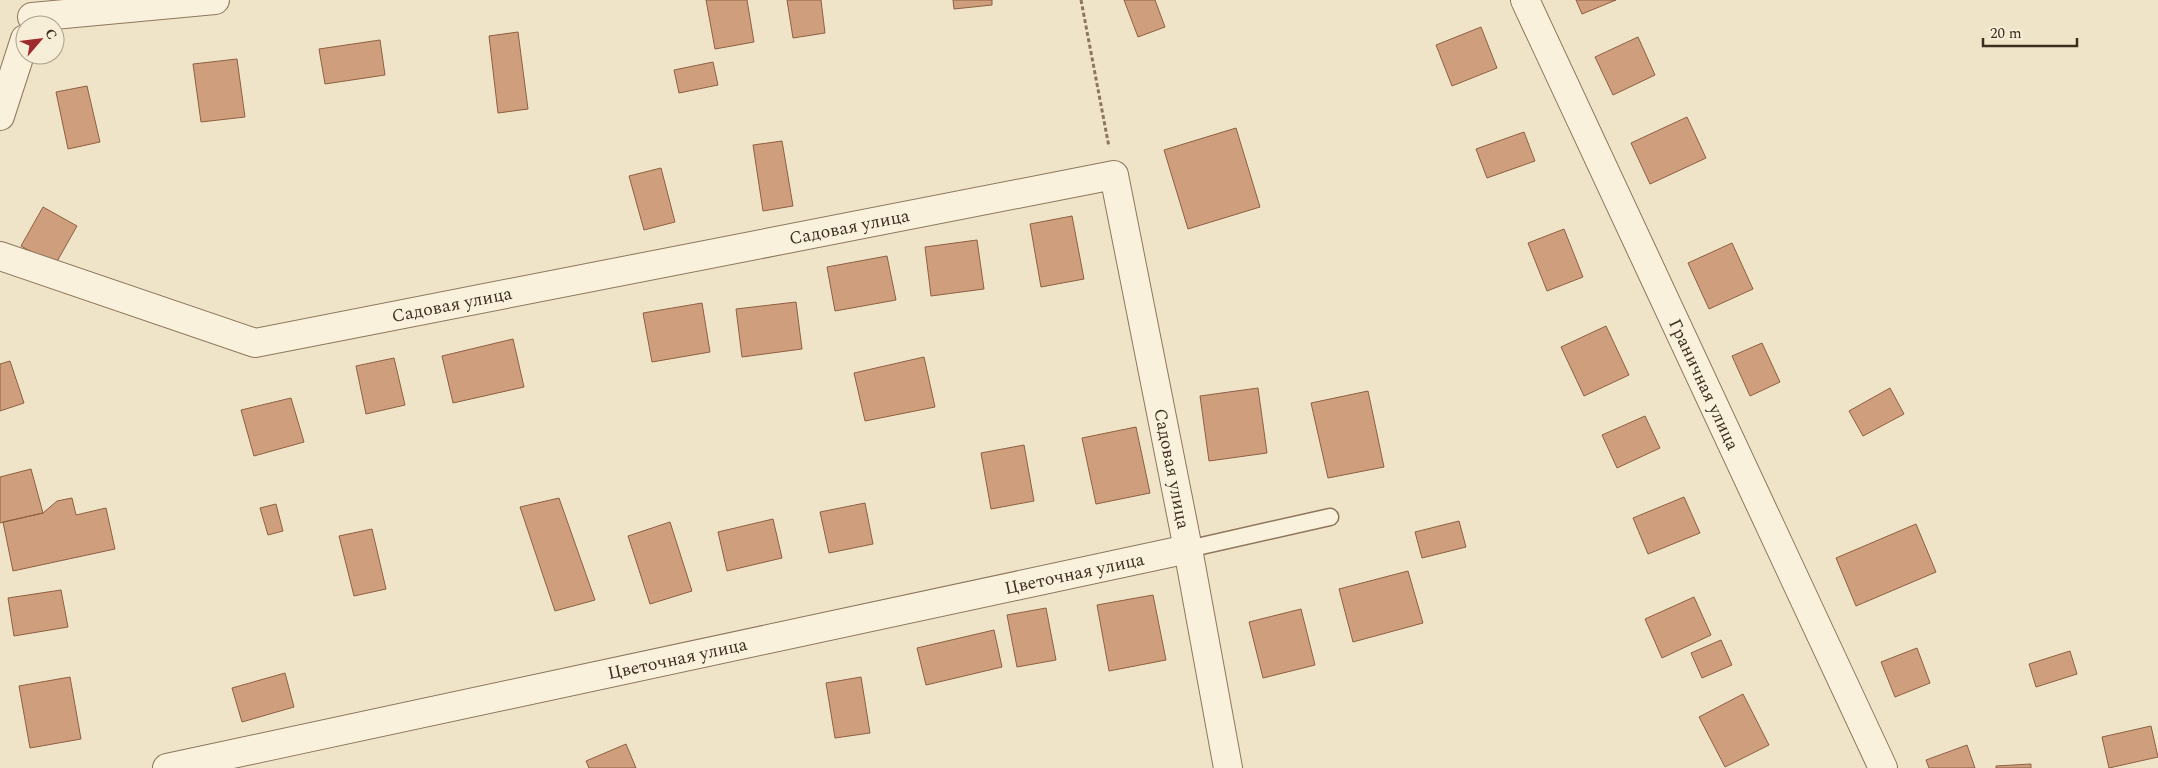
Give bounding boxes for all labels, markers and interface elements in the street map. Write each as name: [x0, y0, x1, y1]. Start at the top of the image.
north arrow: [15, 15, 65, 65]
scale bar: [1983, 15, 2077, 47]
text: 20 m: [1990, 22, 2022, 45]
text: С: [39, 25, 63, 43]
street label: Садовая улица: [787, 202, 912, 252]
street label: Садовая улица: [389, 279, 515, 329]
street label: Граничная улица: [1662, 314, 1747, 455]
street label: Садовая улица: [1147, 406, 1197, 531]
street label: Цветочная улица: [1002, 545, 1147, 602]
street label: Цветочная улица: [605, 630, 750, 687]

